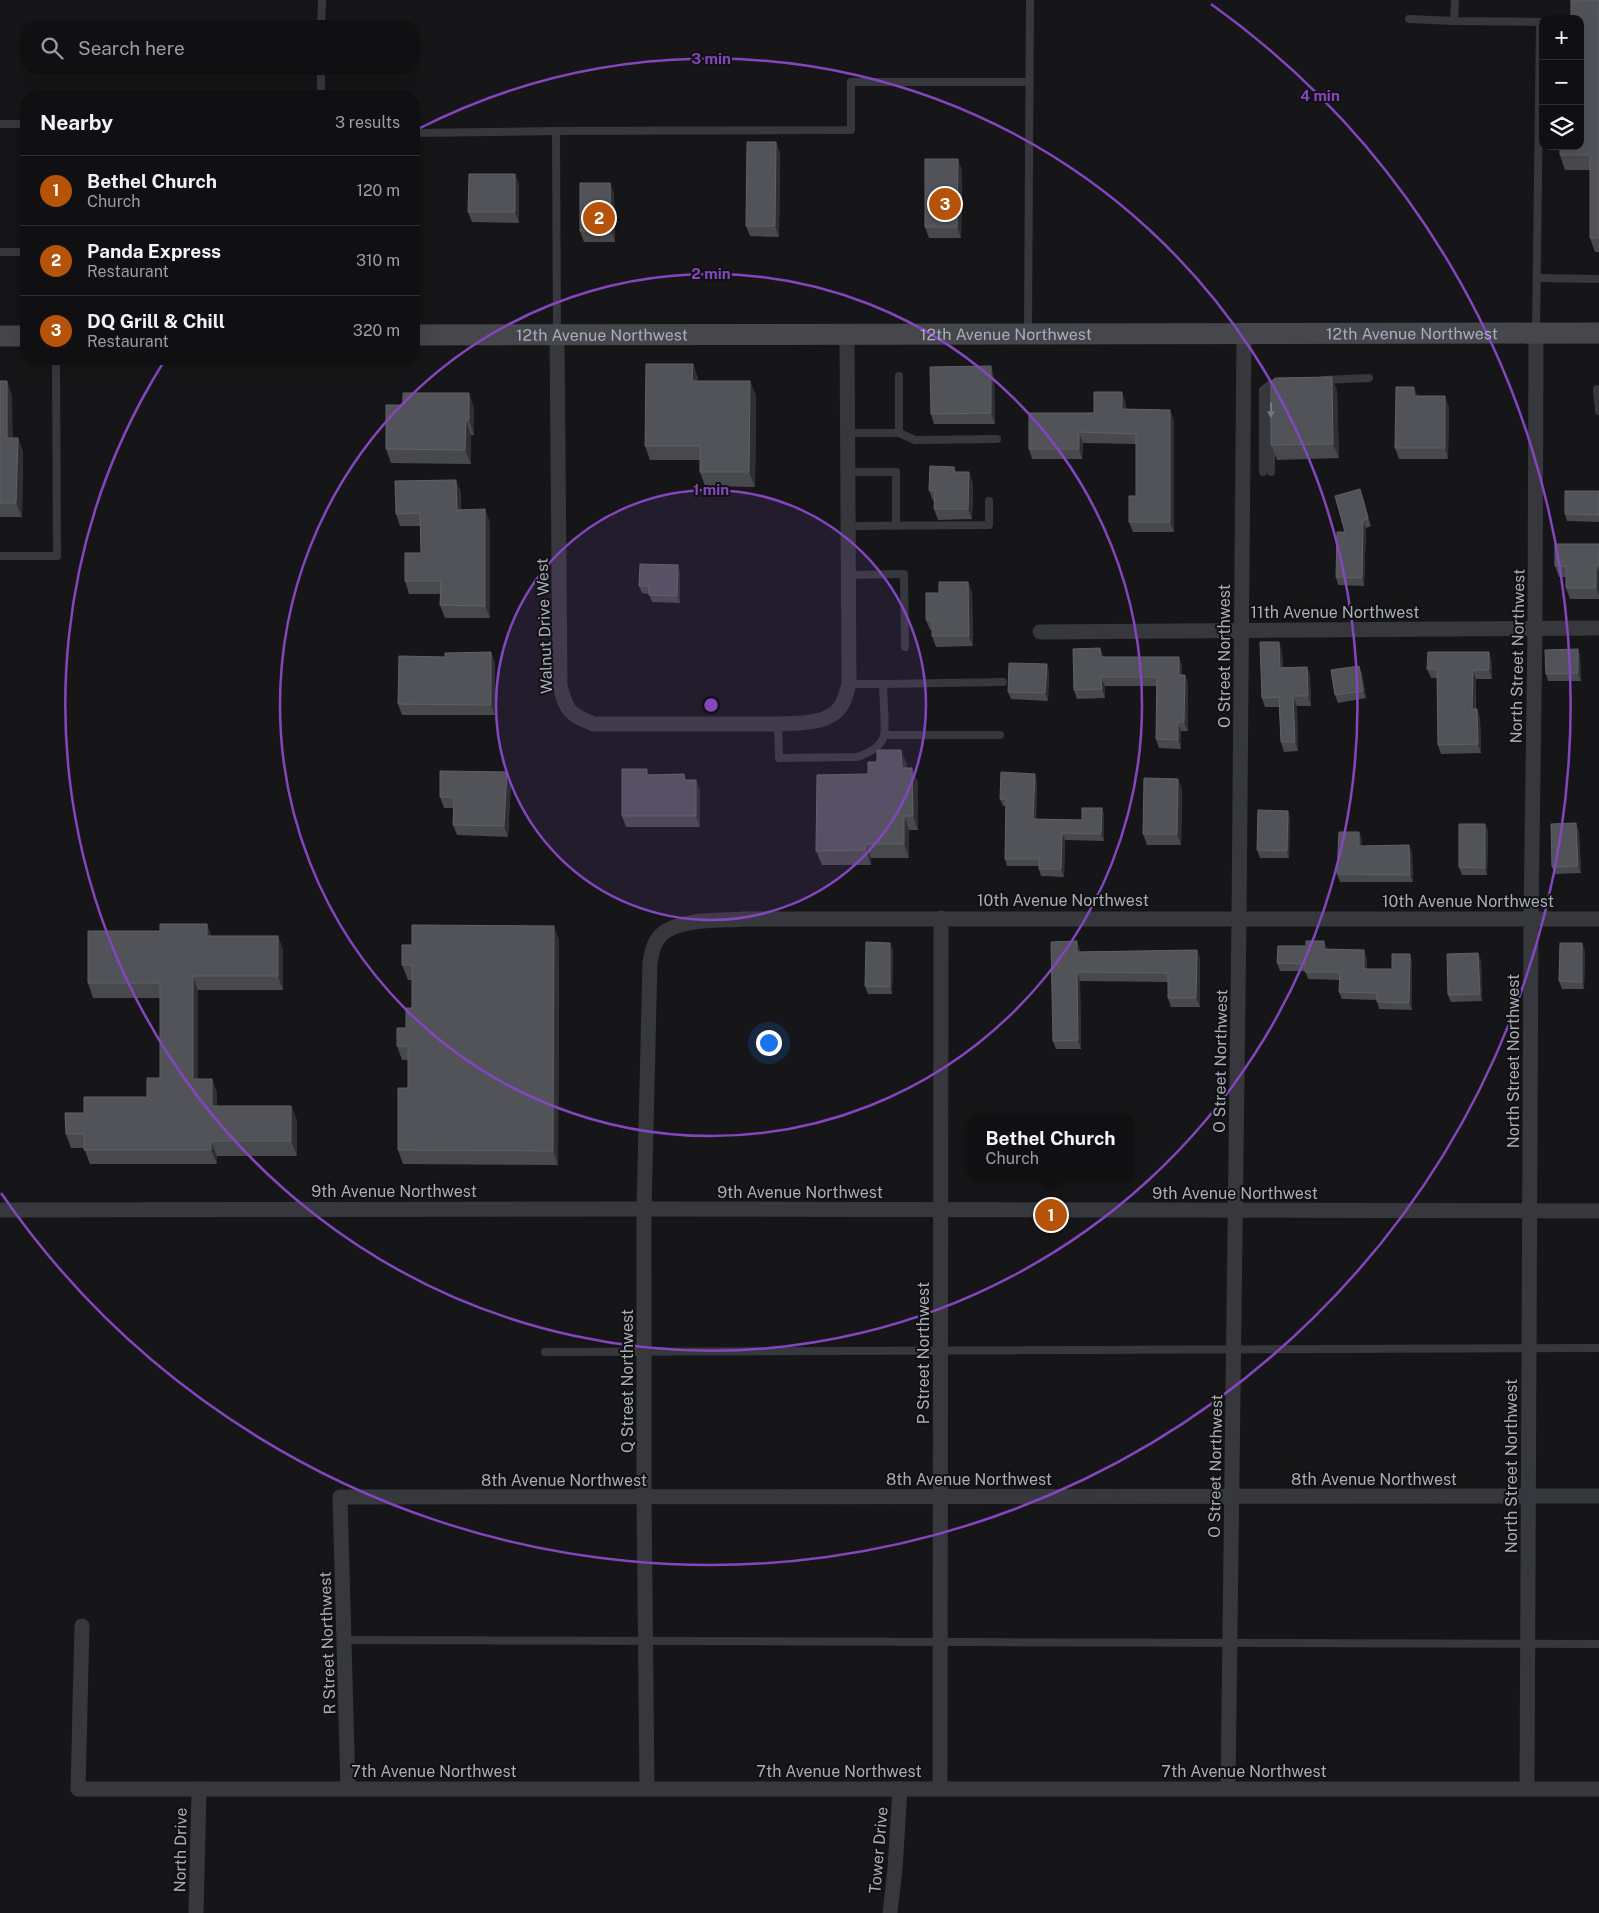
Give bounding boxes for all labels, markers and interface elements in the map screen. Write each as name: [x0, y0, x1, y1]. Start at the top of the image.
map controls: [1539, 15, 1584, 150]
button: +: [1539, 15, 1584, 60]
search box: [20, 20, 420, 75]
icon: search: [38, 34, 66, 62]
text: Search here: [78, 37, 185, 59]
text: 3 min: [691, 50, 731, 67]
button: −: [1539, 60, 1584, 105]
text: 4 min: [1300, 87, 1340, 104]
button: layers: [1539, 105, 1584, 150]
text: Nearby: [40, 110, 113, 135]
text: 3 results: [335, 113, 400, 132]
text: Bethel Church: [87, 170, 217, 192]
text: 1: [53, 181, 59, 200]
text: 120 m: [356, 181, 400, 200]
pin: 3: [929, 185, 961, 223]
text: Church: [87, 192, 141, 211]
pin: 2: [583, 199, 615, 237]
text: Panda Express: [87, 240, 221, 262]
text: 2: [51, 251, 61, 270]
text: 310 m: [356, 251, 400, 270]
text: Restaurant: [87, 262, 169, 281]
text: 2 min: [691, 265, 731, 282]
text: DQ Grill & Chill: [87, 310, 225, 332]
text: 3: [51, 321, 61, 340]
text: 320 m: [353, 321, 400, 340]
street label: 12th Avenue Northwest: [1326, 324, 1498, 343]
street label: 12th Avenue Northwest: [920, 325, 1092, 344]
street label: 12th Avenue Northwest: [516, 326, 688, 345]
text: Restaurant: [87, 332, 169, 351]
one-way arrow: [1267, 403, 1275, 419]
text: 1 min: [693, 481, 729, 498]
street label: Walnut Drive West: [533, 558, 556, 694]
street label: North Street Northwest: [1506, 569, 1529, 743]
street label: O Street Northwest: [1215, 584, 1234, 728]
street label: 11th Avenue Northwest: [1251, 603, 1419, 622]
centre of rings: [702, 696, 720, 714]
street label: 10th Avenue Northwest: [977, 891, 1149, 910]
street label: 10th Avenue Northwest: [1382, 892, 1554, 911]
street label: North Street Northwest: [1504, 974, 1523, 1148]
street label: O Street Northwest: [1210, 989, 1231, 1133]
your location: [756, 1030, 782, 1056]
popup: [968, 1115, 1133, 1180]
text: Bethel Church: [985, 1127, 1116, 1149]
text: Church: [985, 1149, 1039, 1168]
street label: 9th Avenue Northwest: [311, 1182, 477, 1201]
street label: 9th Avenue Northwest: [717, 1183, 883, 1202]
street label: 9th Avenue Northwest: [1152, 1184, 1318, 1203]
pin: 1: [1035, 1196, 1067, 1234]
street label: P Street Northwest: [914, 1282, 933, 1424]
street label: Q Street Northwest: [618, 1309, 637, 1453]
street label: North Street Northwest: [1502, 1379, 1521, 1553]
street label: O Street Northwest: [1205, 1394, 1226, 1538]
street label: 8th Avenue Northwest: [886, 1470, 1052, 1489]
street label: 8th Avenue Northwest: [1291, 1470, 1457, 1489]
street label: 8th Avenue Northwest: [481, 1471, 647, 1490]
street label: R Street Northwest: [316, 1571, 339, 1715]
street label: 7th Avenue Northwest: [351, 1762, 517, 1781]
street label: 7th Avenue Northwest: [756, 1762, 922, 1781]
street label: 7th Avenue Northwest: [1161, 1762, 1327, 1781]
street label: Tower Drive: [865, 1806, 892, 1894]
street label: North Drive: [170, 1808, 191, 1892]

